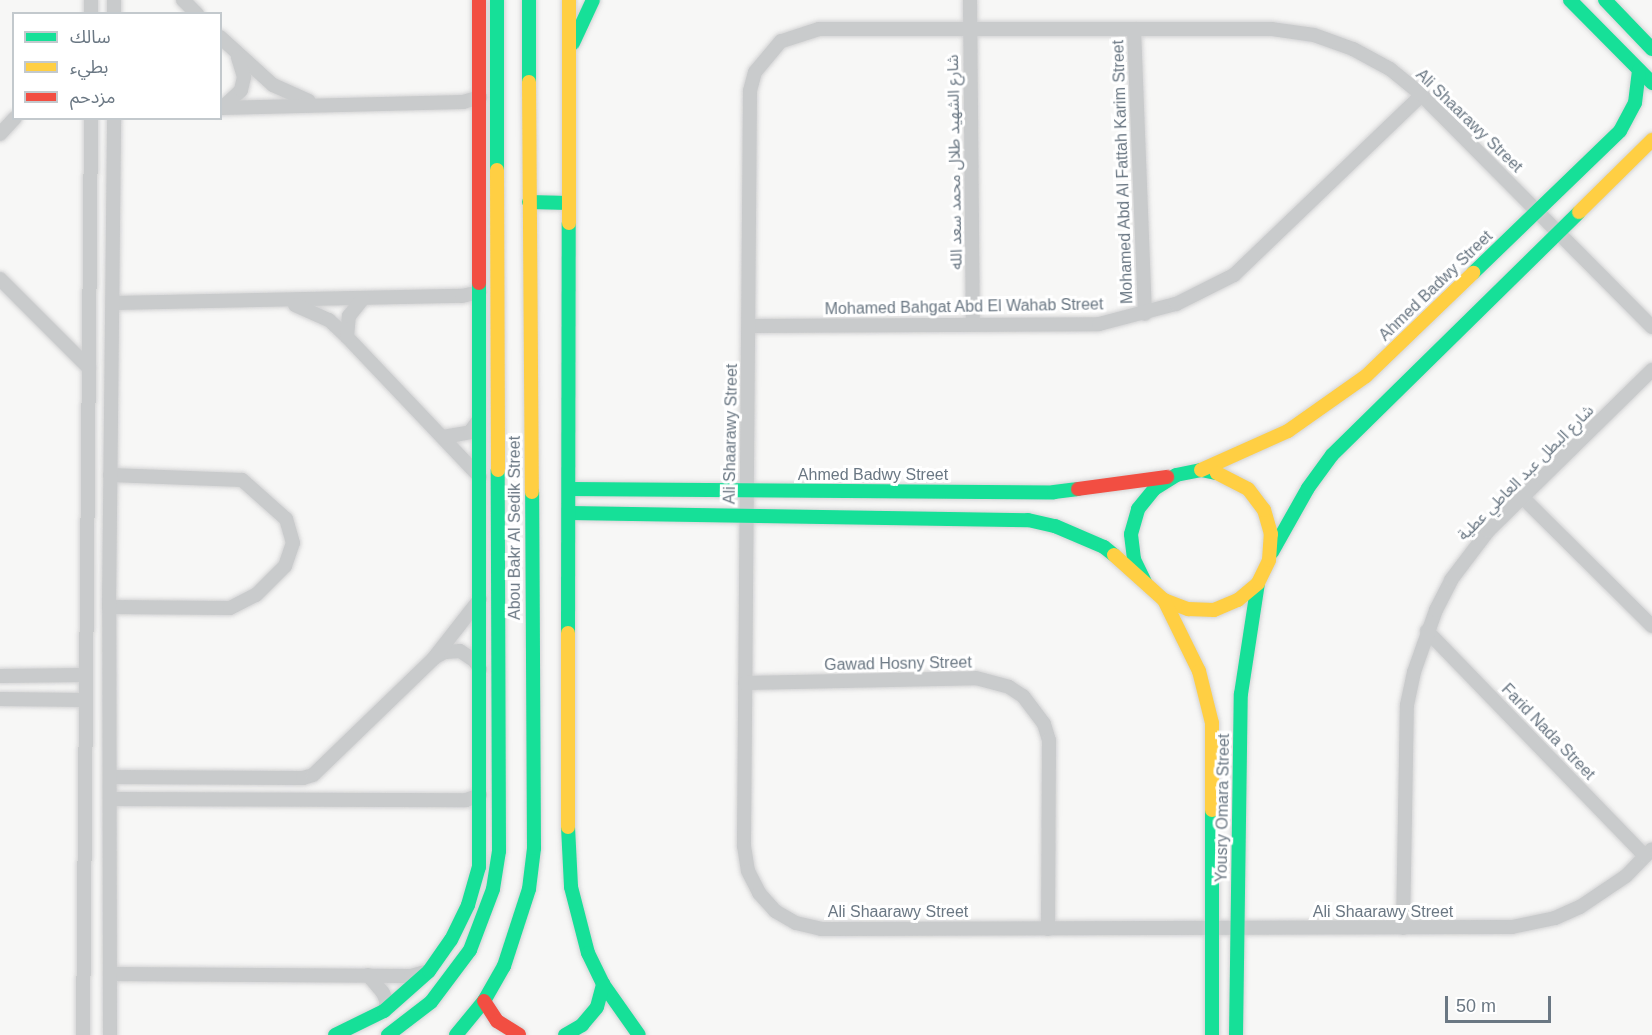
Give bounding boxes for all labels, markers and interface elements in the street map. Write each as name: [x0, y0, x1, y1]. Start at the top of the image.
legend: [12, 12, 222, 120]
text: سالك: [70, 27, 111, 47]
street label: Mohamed Abd Al Fattah Karim Street: [1109, 39, 1137, 305]
street label: شارع الشهيد طلال محمد سعد الله: [944, 54, 966, 270]
text: بطيء: [70, 57, 108, 77]
street label: Ali Shaarawy Street: [1412, 65, 1526, 177]
text: مزدحم: [70, 87, 115, 107]
street label: Ahmed Badwy Street: [1375, 227, 1497, 345]
street label: Mohamed Bahgat Abd El Wahab Street: [824, 295, 1104, 319]
street label: Ali Shaarawy Street: [720, 364, 742, 504]
street label: شارع البطل عبد العاطي عطية: [1454, 401, 1598, 545]
street label: Abou Bakr Al Sedik Street: [505, 436, 525, 620]
street label: Ahmed Badwy Street: [798, 465, 948, 485]
street label: Gawad Hosny Street: [824, 653, 972, 675]
street label: Farid Nada Street: [1497, 680, 1599, 784]
street label: Yousry Omara Street: [1212, 733, 1234, 883]
street label: Ali Shaarawy Street: [828, 902, 968, 922]
street label: Ali Shaarawy Street: [1313, 902, 1453, 922]
scale bar: [1448, 984, 1554, 1022]
text: 50 m: [1456, 996, 1496, 1016]

